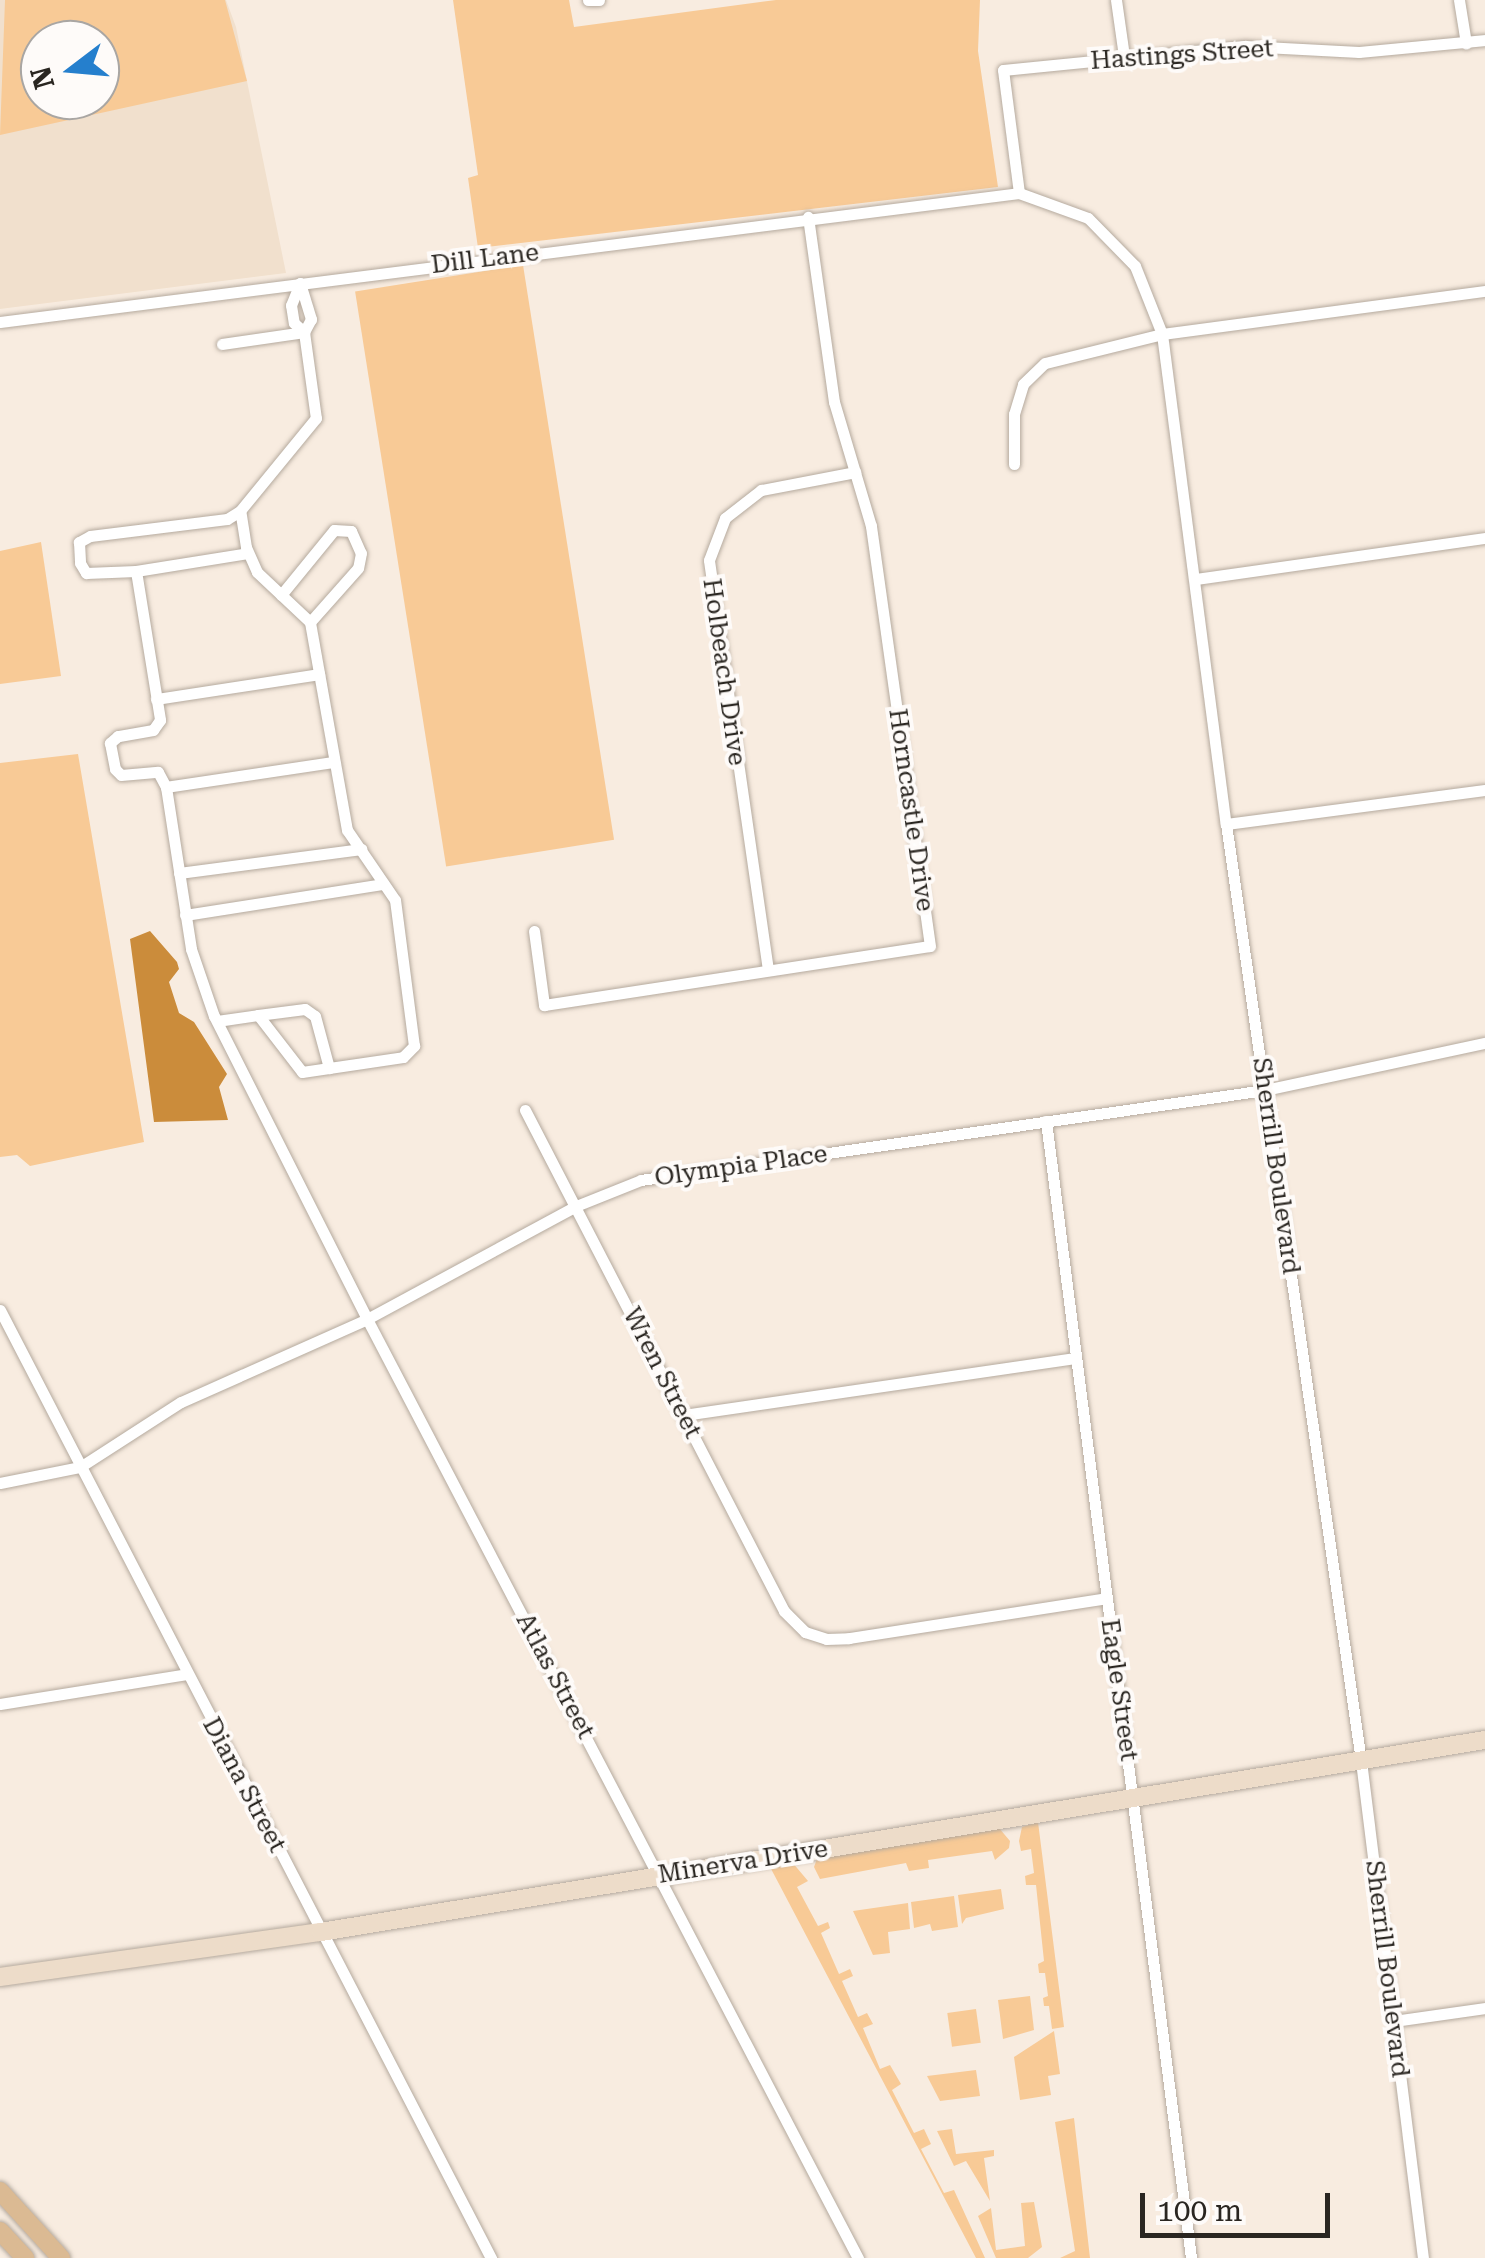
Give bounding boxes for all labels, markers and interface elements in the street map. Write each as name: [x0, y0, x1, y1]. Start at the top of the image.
north arrow: [20, 20, 120, 120]
street label: Hastings Street: [1089, 34, 1275, 76]
text: N: [24, 63, 61, 93]
street label: Dill Lane: [429, 238, 541, 280]
street label: Holbeach Drive: [696, 577, 752, 767]
street label: Horncastle Drive: [882, 707, 940, 913]
street label: Sherrill Boulevard: [1246, 1056, 1306, 1276]
street label: Olympia Place: [653, 1139, 829, 1193]
street label: Wren Street: [616, 1303, 708, 1443]
street label: Atlas Street: [509, 1608, 601, 1744]
street label: Eagle Street: [1094, 1617, 1144, 1763]
street label: Diana Street: [196, 1712, 292, 1858]
street label: Minerva Drive: [656, 1834, 830, 1890]
street label: Sherrill Boulevard: [1359, 1859, 1415, 2079]
scale bar: [1145, 2173, 1335, 2235]
text: 100 m: [1157, 2193, 1242, 2228]

